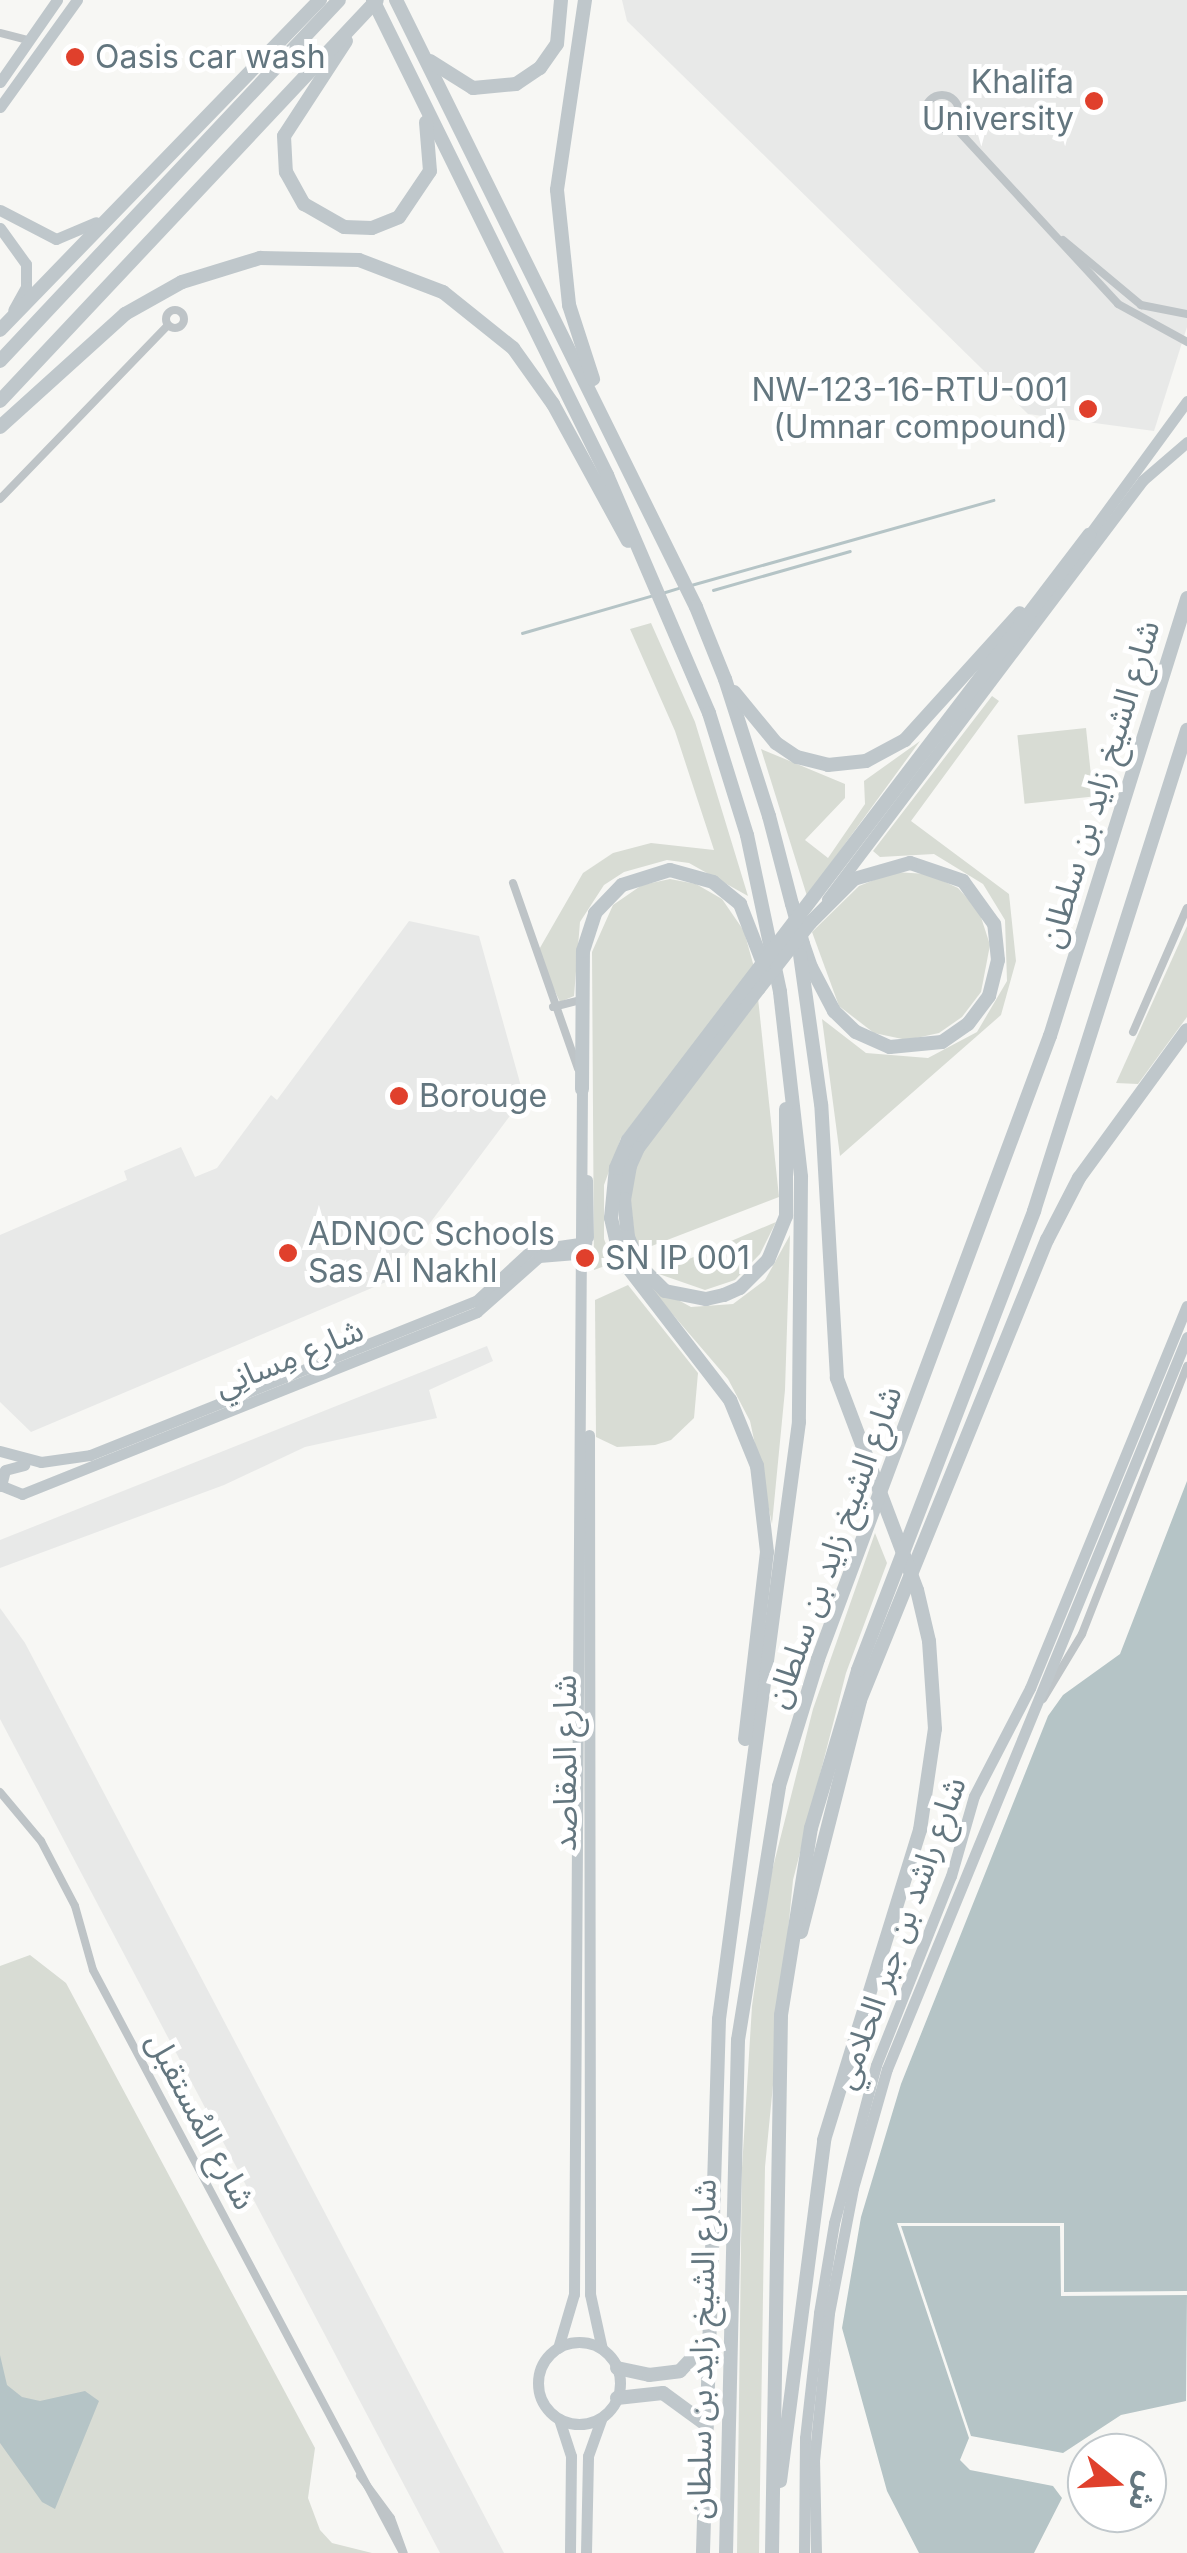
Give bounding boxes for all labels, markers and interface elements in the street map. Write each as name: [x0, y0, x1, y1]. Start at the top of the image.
place label: Oasis car wash: [95, 38, 326, 76]
marker: Oasis car wash: [64, 46, 86, 68]
place label: Khalifa University: [922, 64, 1074, 139]
marker: Khalifa University: [1083, 90, 1105, 112]
place label: NW-123-16-RTU-001 (Umnar compound): [751, 372, 1068, 447]
marker: NW-123-16-RTU-001 (Umnar compound): [1077, 398, 1099, 420]
street label: شارع الشيخ زايد بن سلطان: [1032, 616, 1168, 952]
place label: Borouge: [419, 1077, 547, 1115]
marker: Borouge: [388, 1085, 410, 1107]
place label: ADNOC Schools Sas Al Nakhl: [308, 1216, 555, 1291]
place label: SN IP 001: [605, 1239, 750, 1277]
marker: ADNOC Schools Sas Al Nakhl: [277, 1242, 299, 1264]
marker: SN IP 001: [574, 1247, 596, 1269]
street label: شارع مِسانِي: [209, 1311, 369, 1405]
street label: شارع الشيخ زايد بن سلطان: [758, 1381, 910, 1713]
street label: شارع المقاصد: [546, 1675, 584, 1851]
street label: شارع راشد بن جبر الحلامي: [826, 1772, 974, 2094]
street label: شارع المُستقبل: [138, 2026, 264, 2216]
street label: شارع الشيخ زايد بن سلطان: [680, 2179, 724, 2519]
north arrow: [1067, 2433, 1167, 2533]
text: ش: [1122, 2468, 1166, 2515]

